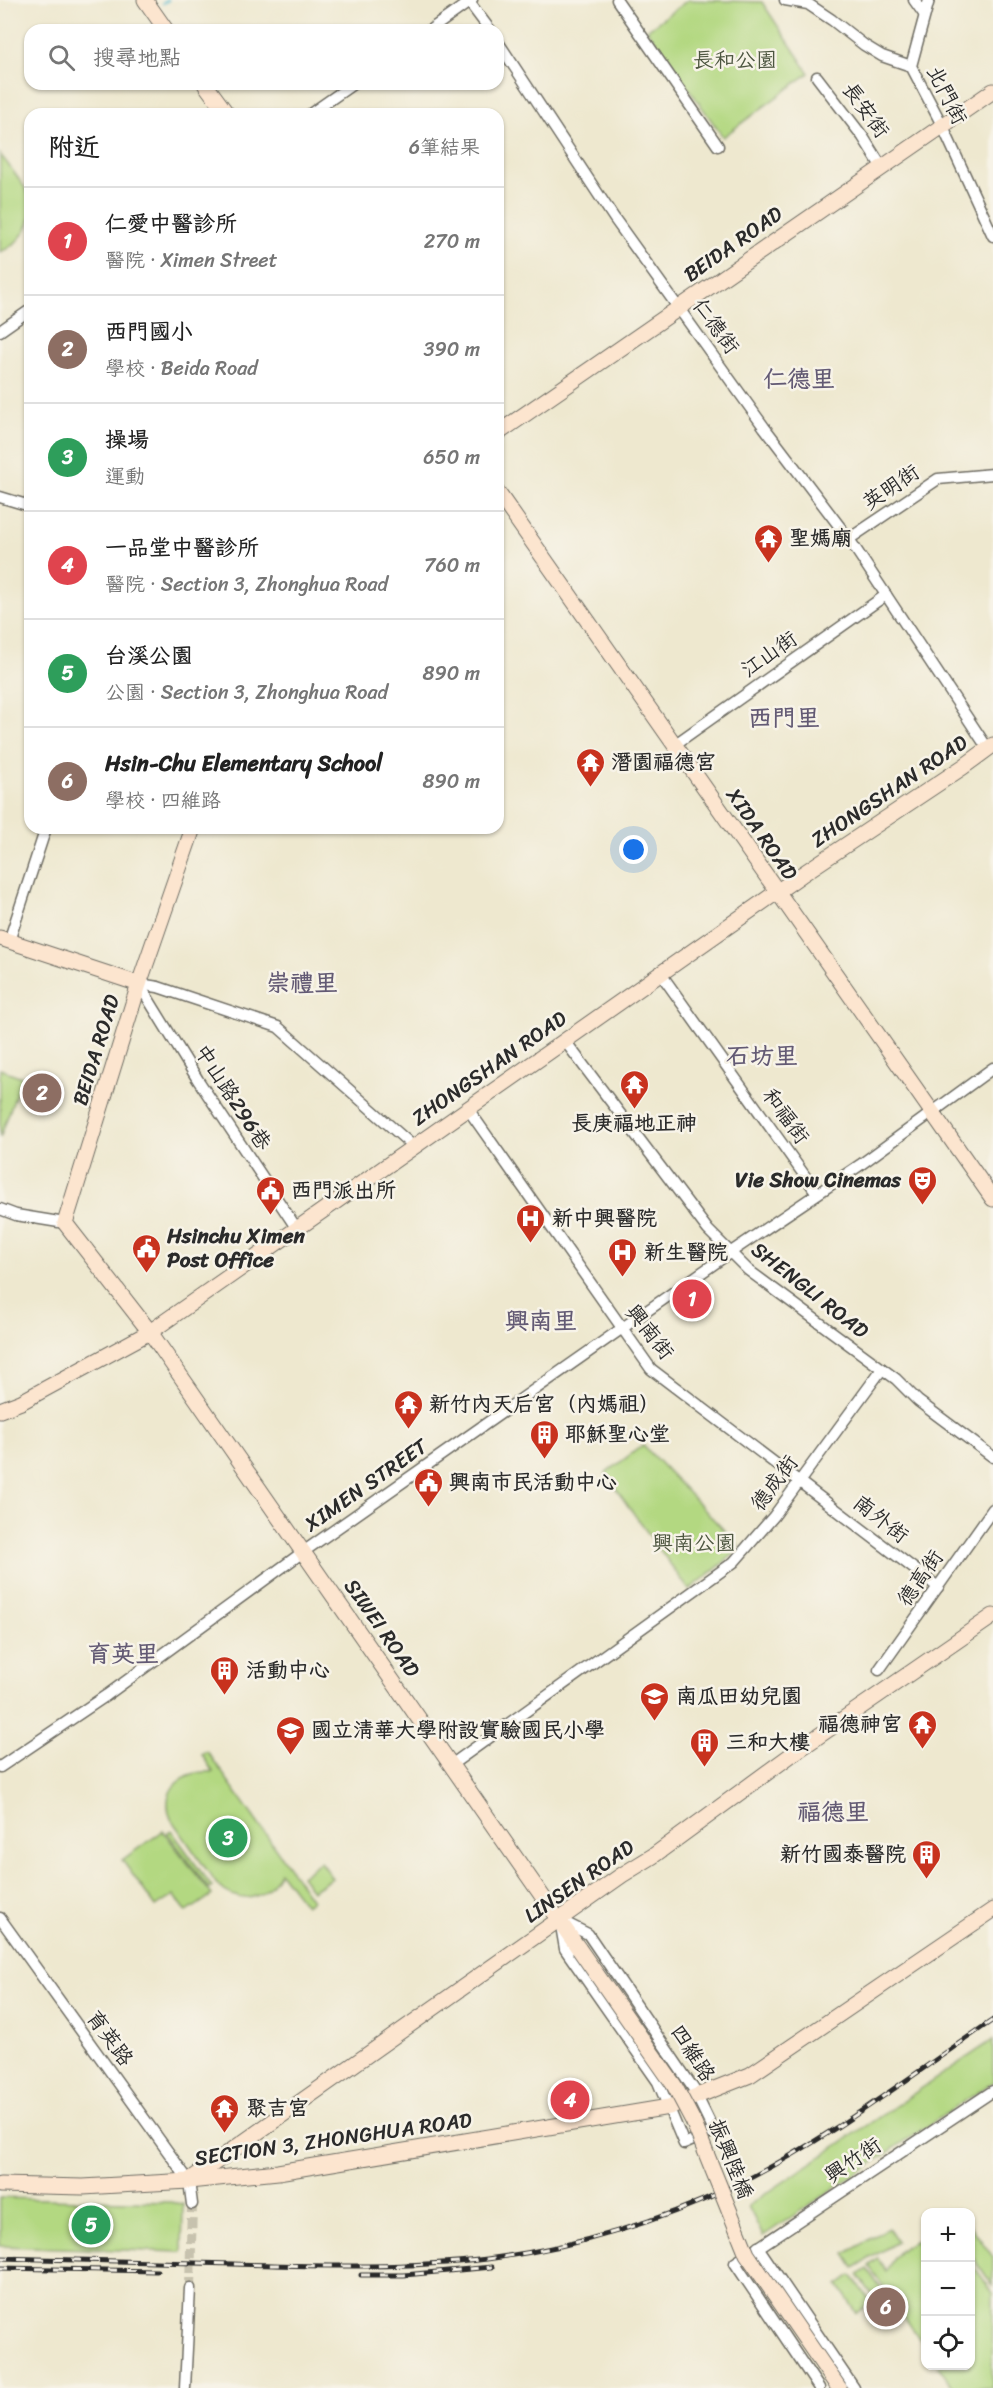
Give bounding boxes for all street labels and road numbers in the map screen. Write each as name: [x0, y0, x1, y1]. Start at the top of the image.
street label: 北門街: [916, 58, 978, 132]
street label: 長安街: [832, 73, 900, 147]
street label: BEIDA ROAD: [675, 195, 791, 292]
street label: 仁德街: [682, 289, 750, 363]
street label: 英明街: [854, 454, 928, 520]
street label: 江山街: [732, 620, 806, 688]
street label: ZHONGSHAN ROAD: [802, 724, 976, 858]
street label: XIDA ROAD: [715, 779, 808, 889]
street label: BEIDA ROAD: [61, 989, 131, 1110]
street label: ZHONGSHAN ROAD: [403, 1000, 575, 1136]
street label: 中山路296巷: [184, 1036, 282, 1158]
street label: 和福街: [752, 1079, 820, 1153]
street label: SHENGLI ROAD: [742, 1231, 878, 1349]
street label: 興南街: [616, 1295, 684, 1369]
street label: XIMEN STREET: [295, 1427, 437, 1542]
street label: 德成街: [740, 1446, 808, 1520]
street label: 南外街: [844, 1485, 918, 1553]
street label: 德高街: [886, 1541, 954, 1615]
street label: SIWEI ROAD: [334, 1570, 430, 1686]
street label: LINSEN ROAD: [516, 1828, 643, 1933]
street label: 育英路: [76, 2001, 144, 2075]
street label: 四維路: [660, 2016, 726, 2090]
street label: SECTION 3, ZHONGHUA ROAD: [192, 2101, 475, 2177]
street label: 振興陸橋: [698, 2113, 764, 2205]
street label: 興竹街: [816, 2127, 890, 2193]

